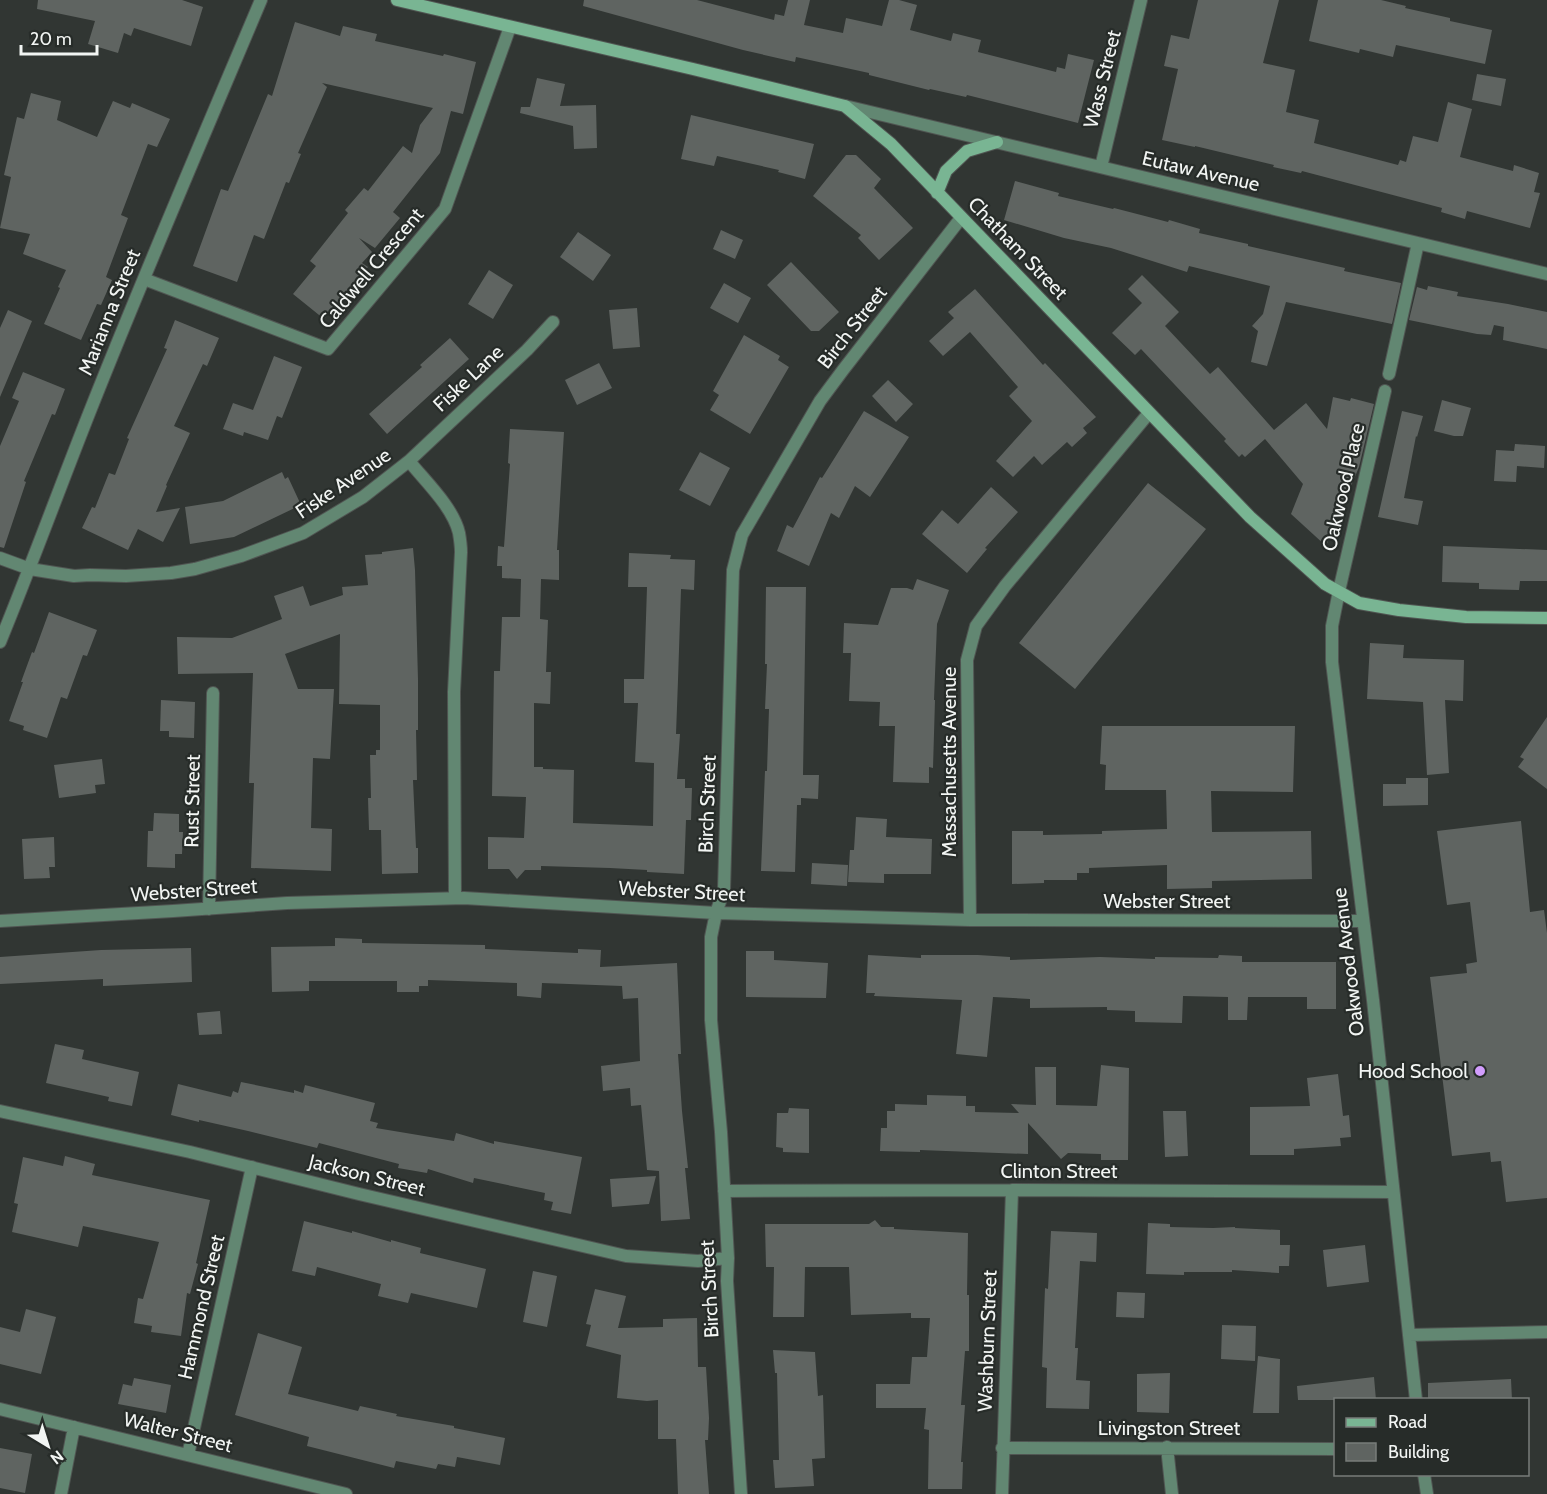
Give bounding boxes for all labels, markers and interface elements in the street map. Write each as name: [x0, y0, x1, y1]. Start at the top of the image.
scale bar: [21, 18, 98, 56]
street label: Wass Street: [1078, 27, 1126, 131]
text: 20 m: [30, 28, 72, 50]
street label: Eutaw Avenue: [1140, 146, 1262, 196]
street label: Chatham Street: [963, 192, 1073, 304]
street label: Caldwell Crescent: [314, 203, 429, 333]
street label: Marianna Street: [73, 245, 145, 379]
street label: Birch Street: [812, 281, 892, 373]
street label: Fiske Lane: [428, 340, 508, 416]
street label: Oakwood Place: [1317, 421, 1369, 553]
street label: Fiske Avenue: [291, 442, 395, 524]
street label: Massachusetts Avenue: [937, 667, 961, 857]
street label: Rust Street: [179, 754, 205, 848]
street label: Birch Street: [693, 754, 721, 853]
street label: Webster Street: [130, 874, 258, 906]
street label: Webster Street: [618, 876, 746, 906]
street label: Oakwood Avenue: [1327, 886, 1369, 1038]
street label: Webster Street: [1104, 889, 1231, 913]
place label: Hood School: [1358, 1059, 1468, 1083]
marker: Hood School: [1473, 1064, 1487, 1078]
street label: Jackson Street: [305, 1149, 428, 1201]
street label: Clinton Street: [1000, 1159, 1118, 1183]
street label: Hammond Street: [173, 1232, 229, 1382]
street label: Birch Street: [694, 1239, 724, 1339]
street label: Washburn Street: [973, 1269, 1001, 1412]
legend: [1334, 1398, 1529, 1476]
street label: Walter Street: [121, 1407, 235, 1457]
text: Road: [1388, 1411, 1427, 1433]
north arrow: [18, 1416, 78, 1476]
street label: Livingston Street: [1098, 1416, 1241, 1440]
text: Building: [1388, 1441, 1450, 1463]
text: N: [47, 1446, 67, 1468]

